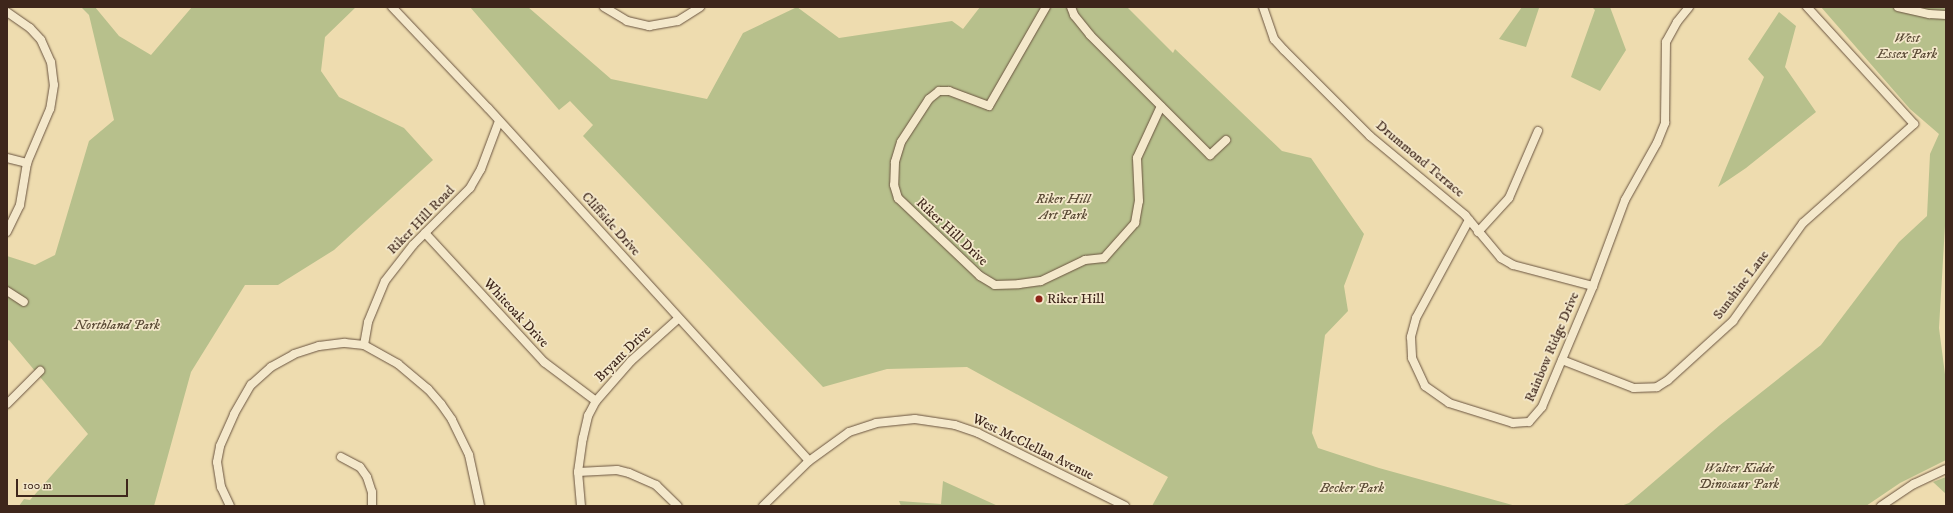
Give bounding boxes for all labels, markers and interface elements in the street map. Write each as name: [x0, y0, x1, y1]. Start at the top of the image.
park label: West Essex Park: [1877, 30, 1937, 62]
street label: Drummond Terrace: [1372, 117, 1468, 201]
street label: Riker Hill Road: [384, 182, 458, 258]
street label: Cliffside Drive: [578, 189, 644, 259]
park label: Riker Hill Art Park: [1036, 191, 1090, 224]
street label: Riker Hill Drive: [913, 195, 991, 269]
street label: Sunshine Lane: [1710, 247, 1772, 323]
street label: Whiteoak Drive: [480, 275, 552, 351]
street label: Rainbow Ridge Drive: [1521, 289, 1583, 405]
place label: Riker Hill: [1047, 291, 1105, 307]
marker: Riker Hill: [1034, 294, 1044, 304]
park label: Northland Park: [74, 317, 160, 333]
street label: Bryant Drive: [591, 322, 655, 386]
street label: West McClellan Avenue: [970, 410, 1096, 484]
park label: Walter Kidde Dinosaur Park: [1699, 460, 1779, 492]
scale bar: [18, 471, 130, 497]
text: 100 m: [23, 478, 52, 493]
park label: Becker Park: [1320, 480, 1384, 496]

